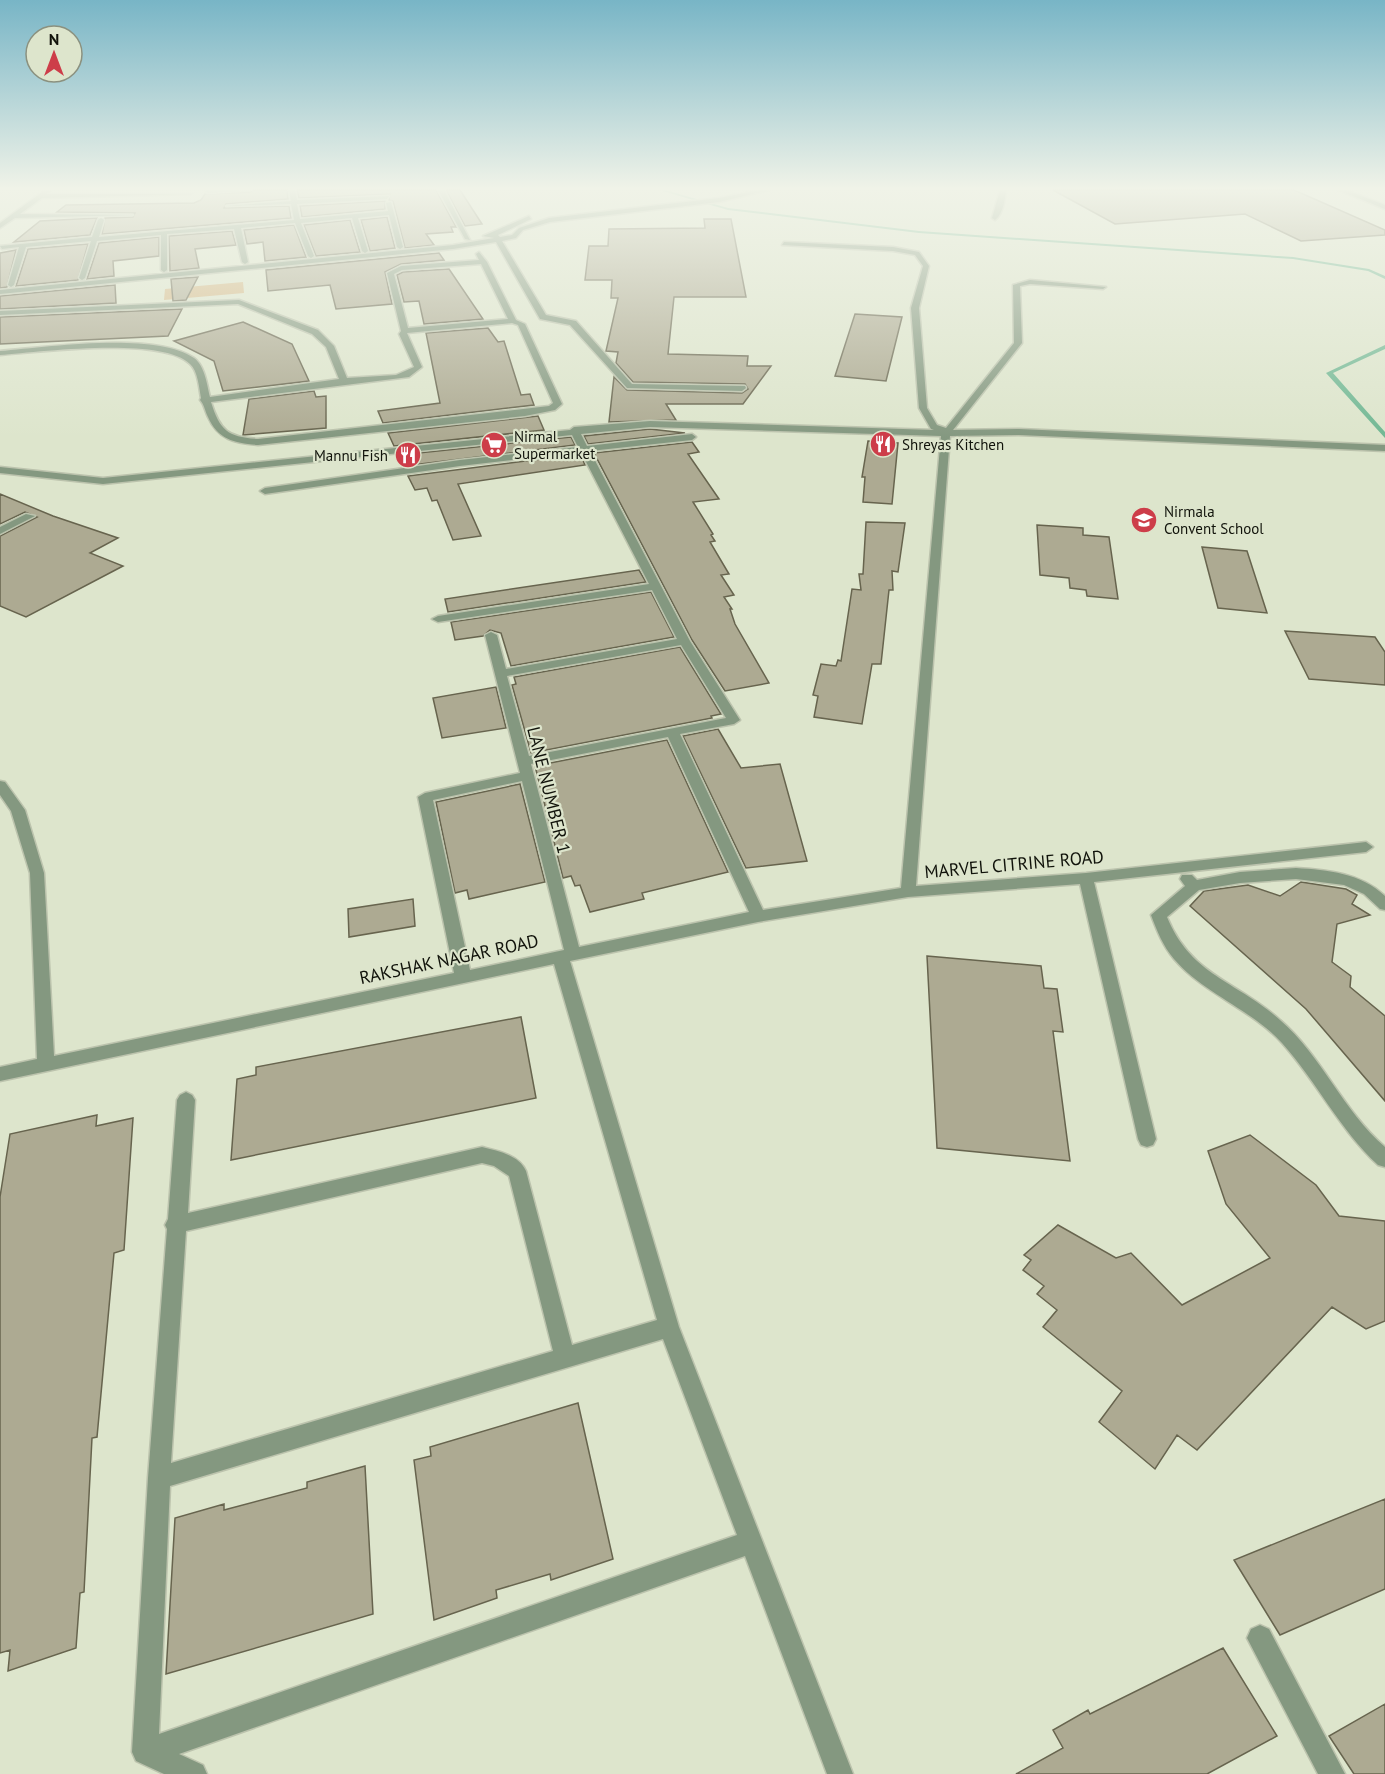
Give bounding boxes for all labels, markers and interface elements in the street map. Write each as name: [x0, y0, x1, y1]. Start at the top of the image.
north arrow: [24, 24, 84, 84]
text: N: [49, 29, 59, 49]
place label: Nirmal Supermarket: [514, 427, 595, 463]
restaurant icon: Shreyas Kitchen: [868, 429, 898, 459]
supermarket icon: Nirmal Supermarket: [479, 430, 509, 460]
place label: Shreyas Kitchen: [902, 435, 1004, 454]
restaurant icon: Mannu Fish: [393, 440, 423, 470]
place label: Mannu Fish: [314, 446, 388, 465]
place label: Nirmala Convent School: [1164, 502, 1264, 538]
school or university icon: Nirmala Convent School: [1129, 505, 1159, 535]
street label: LANE NUMBER 1: [522, 724, 576, 856]
street label: MARVEL CITRINE ROAD: [923, 845, 1105, 883]
street label: RAKSHAK NAGAR ROAD: [357, 929, 541, 989]

